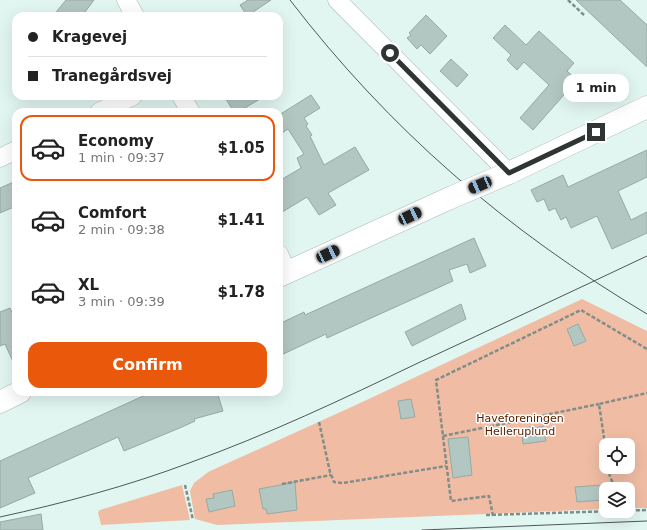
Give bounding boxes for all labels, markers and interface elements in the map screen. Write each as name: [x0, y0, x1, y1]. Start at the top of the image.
text: Kragevej: [52, 28, 127, 46]
route start: [381, 44, 399, 62]
text: Tranegårdsvej: [52, 67, 172, 85]
callout: 1 min: [563, 74, 629, 102]
text: 1 min: [576, 80, 616, 95]
route end: [587, 123, 605, 141]
icon: car: [30, 130, 66, 166]
text: Economy: [78, 132, 154, 150]
text: $1.05: [218, 139, 265, 157]
text: 1 min · 09:37: [78, 150, 165, 165]
car: [467, 175, 493, 195]
icon: car: [30, 202, 66, 238]
text: Comfort: [78, 204, 146, 222]
car: [397, 205, 423, 227]
text: $1.41: [218, 211, 265, 229]
text: 2 min · 09:38: [78, 222, 165, 237]
car: [315, 243, 341, 265]
icon: car: [30, 274, 66, 310]
text: XL: [78, 276, 99, 294]
text: $1.78: [218, 283, 265, 301]
text: 3 min · 09:39: [78, 294, 165, 309]
button: Confirm: [28, 342, 267, 388]
park label: Haveforeningen Helleruplund: [476, 412, 564, 438]
map controls: [599, 438, 635, 518]
button: locate: [599, 438, 635, 474]
button: layers: [599, 482, 635, 518]

